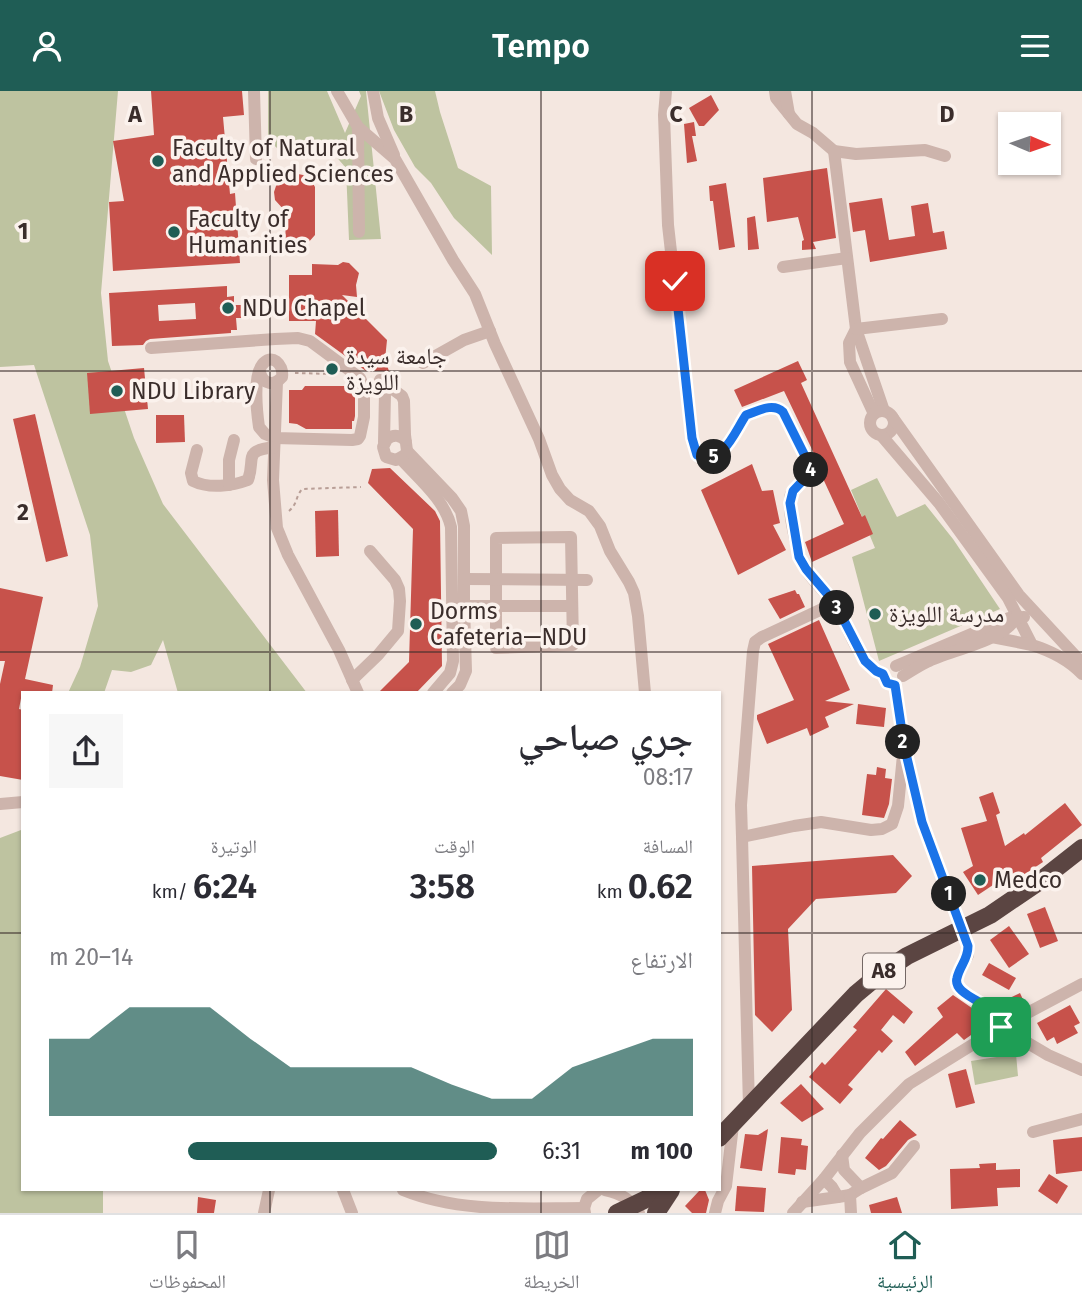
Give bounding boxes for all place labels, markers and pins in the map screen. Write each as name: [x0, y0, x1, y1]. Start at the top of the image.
place label: Faculty of Natural and Applied Sciences: [172, 134, 394, 188]
marker: Faculty of Natural and Applied Sciences: [150, 153, 166, 169]
place label: Faculty of Humanities: [188, 205, 307, 259]
marker: Faculty of Humanities: [166, 224, 182, 240]
pin: [645, 251, 705, 311]
place label: NDU Chapel: [242, 294, 366, 322]
marker: NDU Chapel: [220, 300, 236, 316]
place label: جامعة سيدة اللويزة: [346, 342, 447, 396]
marker: جامعة سيدة اللويزة: [324, 361, 340, 377]
place label: NDU Library: [131, 377, 256, 405]
marker: NDU Library: [109, 383, 125, 399]
pin: 5: [696, 439, 732, 475]
pin: 4: [794, 453, 828, 487]
pin: 3: [820, 591, 854, 625]
place label: Dorms Cafeteria—NDU: [430, 597, 587, 651]
place label: مدرسة اللويزة: [889, 600, 1004, 628]
marker: مدرسة اللويزة: [867, 606, 883, 622]
marker: Dorms Cafeteria—NDU: [408, 616, 424, 632]
pin: 2: [886, 725, 920, 759]
place label: Medco: [994, 866, 1062, 894]
marker: Medco: [972, 872, 988, 888]
pin: 1: [932, 877, 967, 911]
pin: [971, 997, 1031, 1057]

